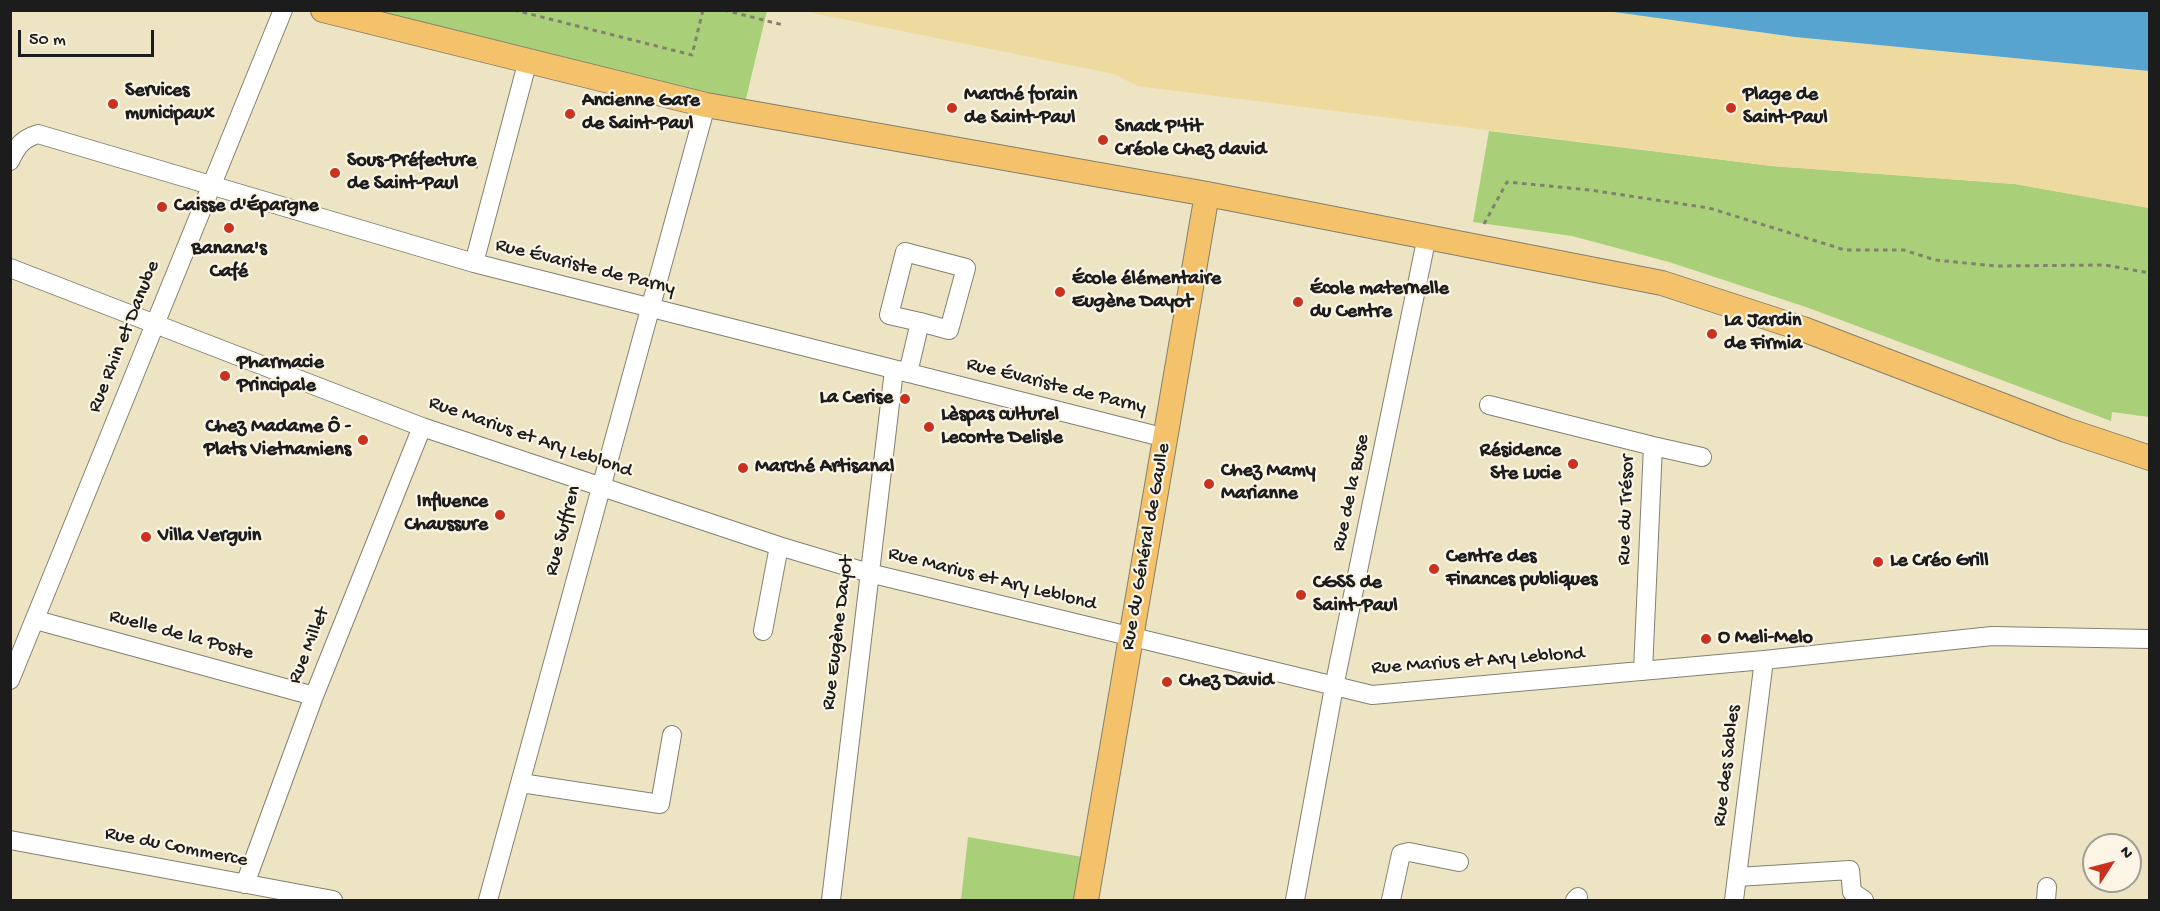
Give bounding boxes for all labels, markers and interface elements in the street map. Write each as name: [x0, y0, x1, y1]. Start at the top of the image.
scale bar: [21, 18, 158, 56]
text: 50 m: [29, 30, 66, 51]
place label: Services municipaux: [125, 80, 214, 127]
place label: Marché forain de Saint-Paul: [964, 84, 1077, 131]
place label: Plage de Saint-Paul: [1743, 84, 1828, 131]
place label: Ancienne Gare de Saint-Paul: [582, 90, 700, 137]
marker: Services municipaux: [106, 97, 120, 111]
marker: Marché forain de Saint-Paul: [945, 101, 959, 115]
marker: Plage de Saint-Paul: [1724, 101, 1738, 115]
marker: Ancienne Gare de Saint-Paul: [563, 107, 577, 121]
place label: Snack P'tit Créole Chez david: [1115, 116, 1266, 163]
marker: Snack P'tit Créole Chez david: [1096, 133, 1110, 147]
place label: Sous-Préfecture de Saint-Paul: [347, 150, 476, 197]
marker: Sous-Préfecture de Saint-Paul: [328, 166, 342, 180]
place label: Caisse d'Épargne: [174, 195, 319, 219]
marker: Caisse d'Épargne: [155, 200, 169, 214]
marker: Banana's Café: [222, 221, 236, 235]
street label: Rue Évariste de Parny: [493, 234, 677, 302]
place label: Banana's Café: [192, 238, 266, 285]
street label: Rue Rhin et Danube: [84, 257, 166, 417]
place label: École élémentaire Eugène Dayot: [1072, 268, 1221, 315]
place label: École maternelle du Centre: [1310, 278, 1449, 325]
marker: École élémentaire Eugène Dayot: [1053, 285, 1067, 299]
marker: École maternelle du Centre: [1291, 295, 1305, 309]
place label: La Jardin de Firmia: [1724, 310, 1802, 357]
marker: La Jardin de Firmia: [1705, 327, 1719, 341]
place label: Pharmacie Principale: [237, 352, 324, 399]
street label: Rue Évariste de Parny: [964, 353, 1148, 421]
marker: Pharmacie Principale: [218, 369, 232, 383]
place label: La Cerise: [820, 387, 893, 411]
street label: Rue Marius et Ary Leblond: [425, 392, 635, 484]
marker: La Cerise: [898, 392, 912, 406]
place label: Lèspas culturel Leconte Delisle: [941, 404, 1063, 451]
place label: Chez Madame Ô - Plats Vietnamiens: [204, 416, 351, 463]
marker: Lèspas culturel Leconte Delisle: [922, 420, 936, 434]
street label: Rue de la Buse: [1328, 432, 1376, 554]
marker: Chez Madame Ô - Plats Vietnamiens: [356, 433, 370, 447]
place label: Résidence Ste Lucie: [1480, 440, 1561, 487]
street label: Rue du Général de Gaulle: [1117, 442, 1177, 652]
street label: Rue du Trésor: [1613, 454, 1641, 566]
place label: Marché Artisanal: [755, 456, 895, 480]
marker: Résidence Ste Lucie: [1566, 457, 1580, 471]
place label: Chez Mamy Marianne: [1221, 460, 1315, 507]
marker: Marché Artisanal: [736, 461, 750, 475]
marker: Chez Mamy Marianne: [1202, 477, 1216, 491]
street label: Rue Suffren: [540, 483, 588, 579]
place label: Influence Chaussure: [404, 491, 488, 538]
marker: Influence Chaussure: [493, 508, 507, 522]
place label: Villa Verguin: [158, 525, 261, 549]
marker: Villa Verguin: [139, 530, 153, 544]
street label: Rue Marius et Ary Leblond: [885, 543, 1099, 617]
place label: Centre des Finances publiques: [1446, 546, 1597, 593]
place label: Le Créo Grill: [1890, 550, 1989, 574]
street label: Rue Eugène Dayot: [818, 554, 860, 712]
marker: Le Créo Grill: [1871, 555, 1885, 569]
marker: Centre des Finances publiques: [1427, 562, 1441, 576]
place label: CGSS de Saint-Paul: [1313, 572, 1398, 619]
marker: CGSS de Saint-Paul: [1294, 588, 1308, 602]
street label: Rue Millet: [284, 604, 336, 688]
street label: Ruelle de la Poste: [106, 605, 256, 667]
place label: O Meli-Melo: [1718, 627, 1813, 651]
marker: O Meli-Melo: [1699, 632, 1713, 646]
street label: Rue Marius et Ary Leblond: [1371, 643, 1585, 681]
place label: Chez David: [1179, 670, 1273, 694]
marker: Chez David: [1160, 675, 1174, 689]
street label: Rue des Sables: [1709, 704, 1747, 828]
street label: Rue du Commerce: [103, 822, 249, 874]
north arrow: [2082, 833, 2142, 893]
text: N: [2115, 843, 2136, 863]

